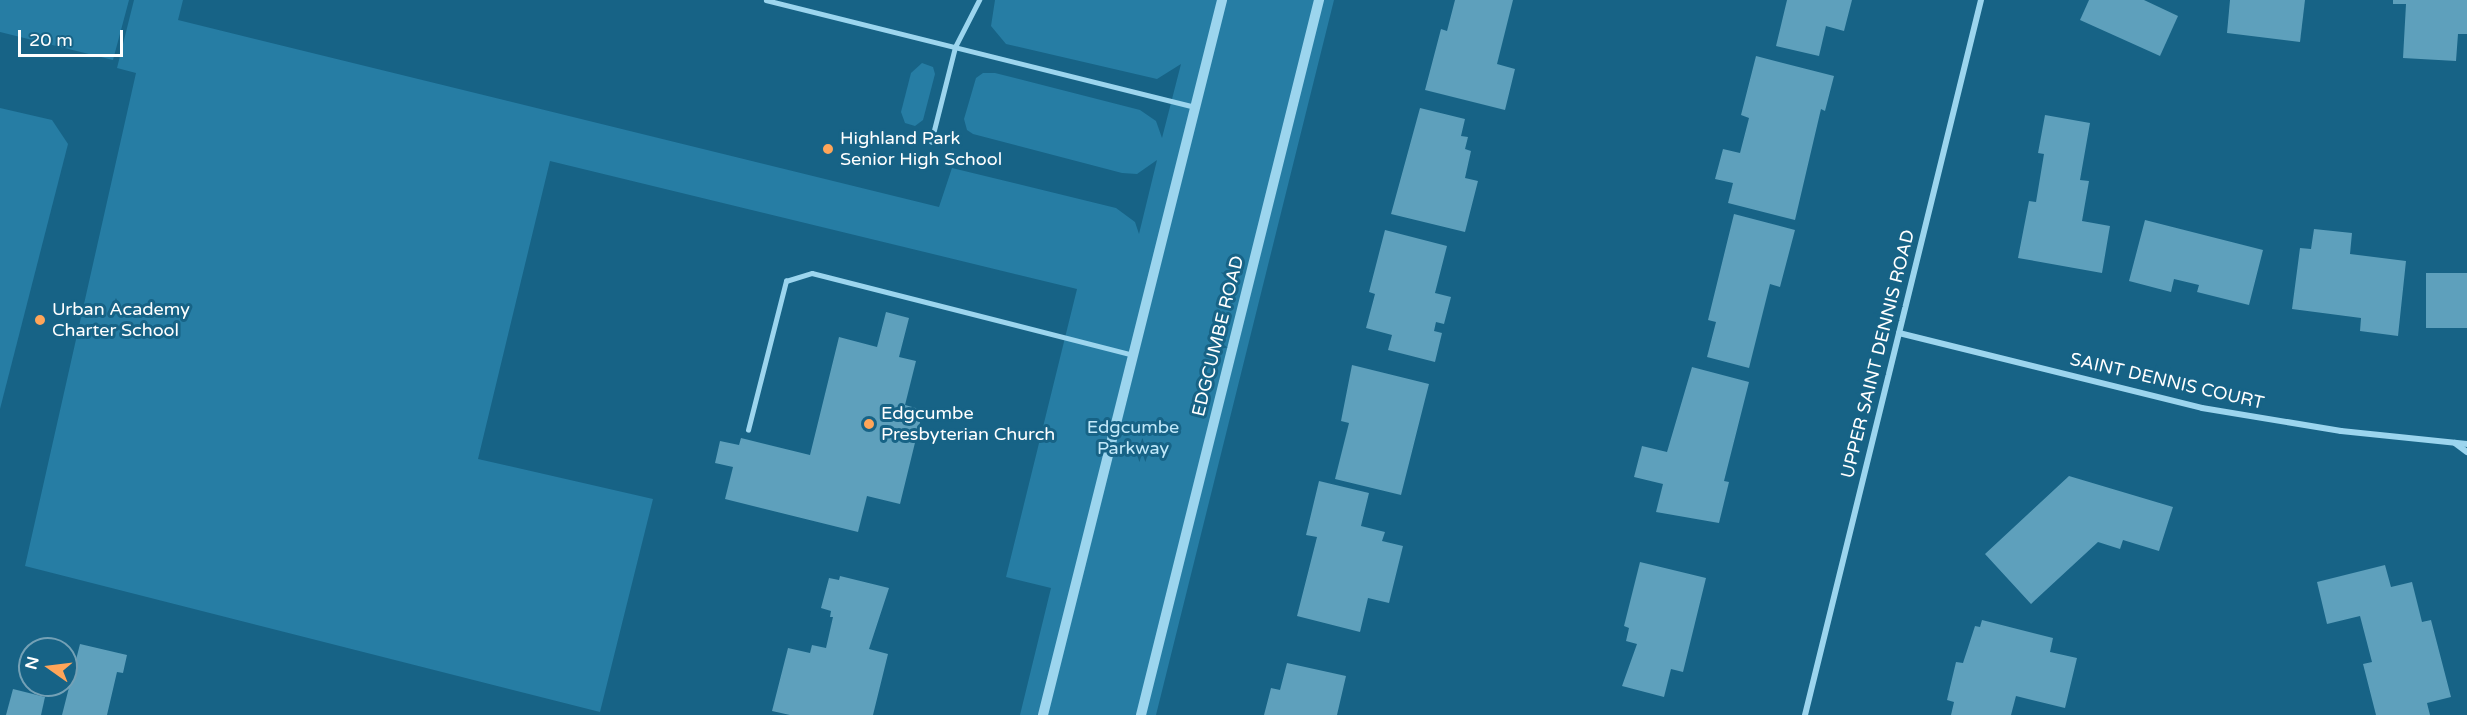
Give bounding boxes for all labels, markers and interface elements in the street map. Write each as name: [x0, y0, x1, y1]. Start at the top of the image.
scale bar: [21, 18, 126, 56]
text: 20 m: [29, 29, 73, 51]
place label: Highland Park Senior High School: [840, 128, 1002, 170]
marker: Highland Park Senior High School: [821, 142, 835, 156]
street label: UPPER SAINT DENNIS ROAD: [1837, 227, 1919, 481]
street label: EDGCUMBE ROAD: [1188, 253, 1248, 419]
place label: Urban Academy Charter School: [52, 299, 190, 342]
marker: Urban Academy Charter School: [33, 313, 47, 327]
street label: SAINT DENNIS COURT: [2068, 348, 2266, 414]
place label: Edgcumbe Presbyterian Church: [881, 403, 1055, 446]
marker: Edgcumbe Presbyterian Church: [862, 417, 876, 431]
park label: Edgcumbe Parkway: [1087, 417, 1179, 460]
north arrow: [18, 637, 78, 697]
text: N: [21, 654, 44, 672]

